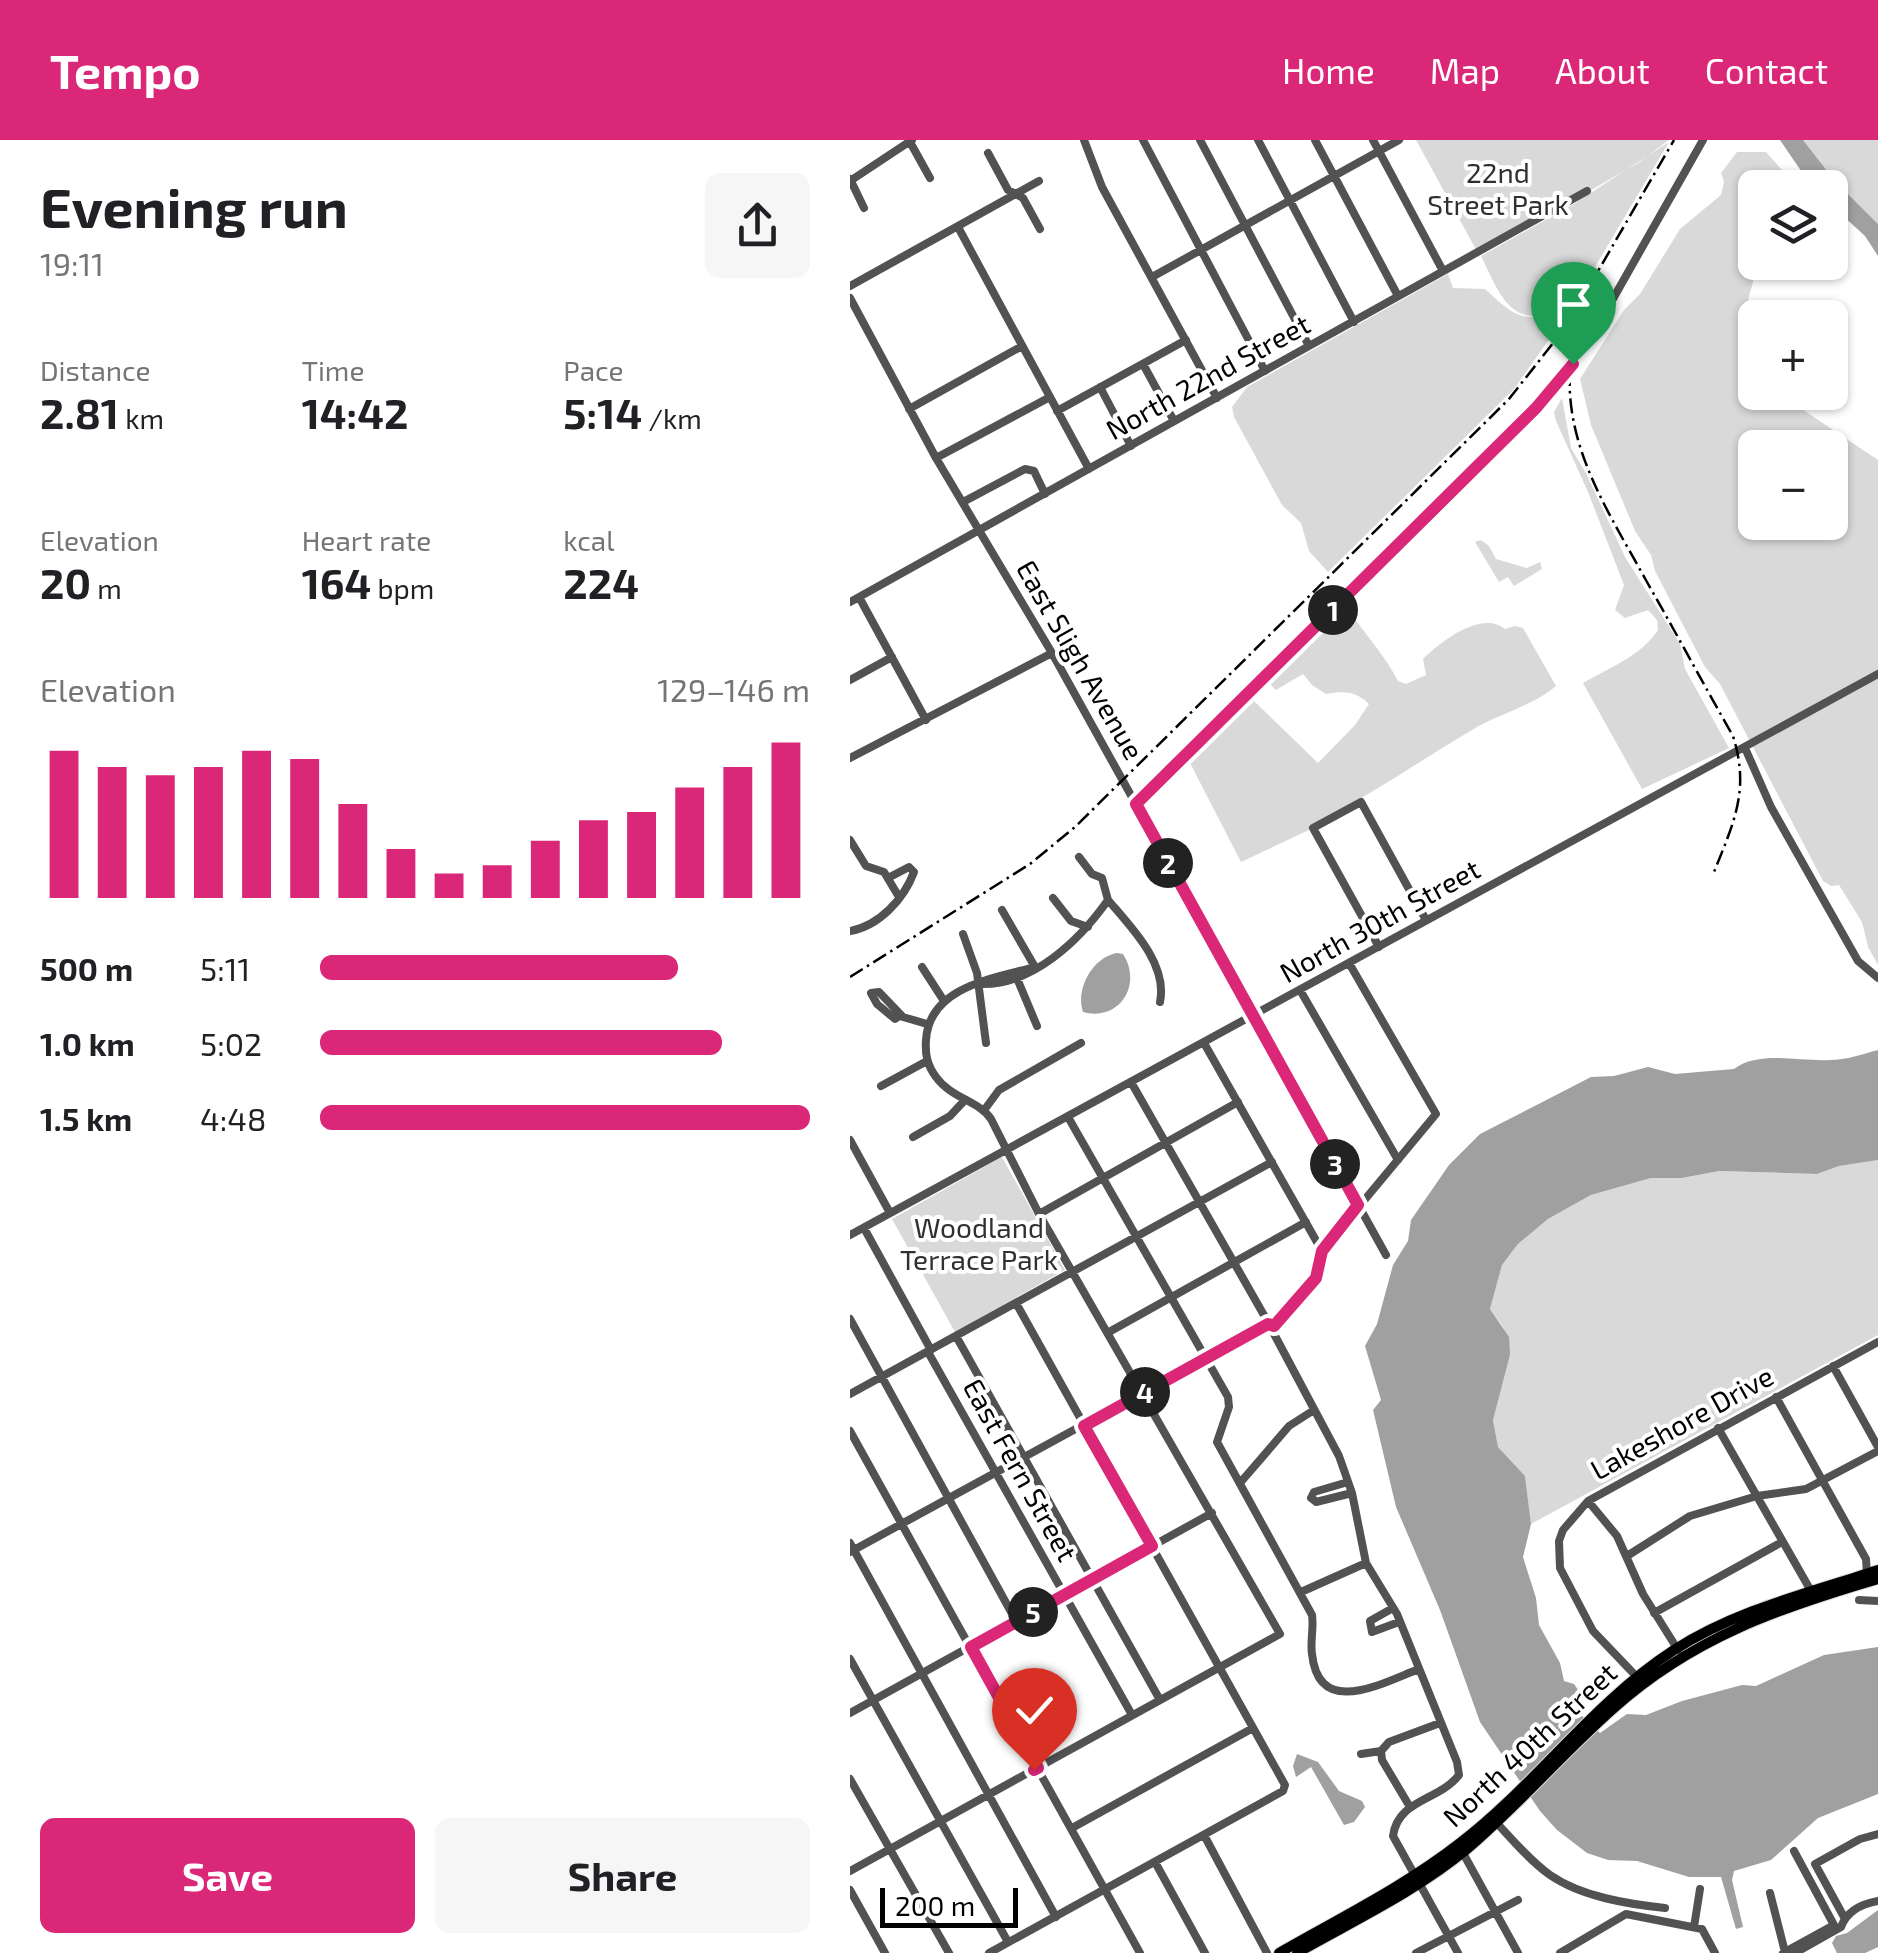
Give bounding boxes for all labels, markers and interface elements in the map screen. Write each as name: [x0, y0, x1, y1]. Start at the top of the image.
text: Tempo: [50, 41, 201, 99]
text: Home: [1282, 49, 1375, 91]
text: Map: [1430, 49, 1500, 91]
text: About: [1555, 49, 1650, 91]
text: Contact: [1705, 49, 1828, 91]
park label: 22nd Street Park: [1427, 155, 1569, 221]
map controls: [1738, 170, 1848, 540]
button: layers: [1738, 170, 1848, 280]
text: Evening run: [40, 173, 348, 239]
button: share: [705, 173, 810, 278]
text: 19:11: [40, 244, 104, 282]
pin: [1531, 262, 1616, 365]
icon: arrive: [1546, 277, 1601, 332]
button: +: [1738, 300, 1848, 410]
street label: North 22nd Street: [1100, 306, 1315, 446]
text: Distance: [40, 353, 151, 387]
text: Time: [302, 353, 364, 387]
text: Pace: [563, 353, 624, 387]
text: 2.81: [40, 387, 119, 437]
text: 14:42: [302, 387, 409, 437]
text: 5:14: [563, 387, 642, 437]
text: km: [119, 401, 164, 435]
text: /km: [642, 401, 702, 435]
button: −: [1738, 430, 1848, 540]
text: Elevation: [40, 523, 159, 557]
text: Heart rate: [302, 523, 431, 557]
text: kcal: [563, 523, 615, 557]
street label: East Sligh Avenue: [1010, 554, 1152, 765]
text: 20: [40, 557, 91, 607]
text: 164: [302, 557, 371, 607]
text: 224: [563, 557, 639, 607]
text: m: [91, 571, 122, 605]
text: bpm: [371, 571, 434, 605]
pin: 1: [1308, 585, 1358, 635]
text: 1: [1327, 593, 1339, 627]
text: Elevation: [40, 670, 176, 708]
text: 129–146 m: [657, 670, 810, 708]
pin: 2: [1143, 838, 1193, 888]
text: 2: [1160, 846, 1176, 880]
street label: North 30th Street: [1274, 851, 1485, 989]
text: 500 m: [40, 949, 133, 987]
text: 5:11: [200, 949, 250, 987]
text: 1.0 km: [40, 1024, 135, 1062]
text: 5:02: [200, 1024, 262, 1062]
text: 1.5 km: [40, 1099, 132, 1137]
text: 4:48: [200, 1099, 266, 1137]
pin: 3: [1310, 1139, 1360, 1189]
text: 3: [1327, 1147, 1343, 1181]
park label: Woodland Terrace Park: [900, 1210, 1058, 1276]
street label: Lakeshore Drive: [1584, 1358, 1779, 1486]
pin: 4: [1120, 1367, 1170, 1417]
street label: East Fern Street: [957, 1372, 1085, 1567]
text: 4: [1136, 1375, 1154, 1409]
pin: 5: [1008, 1587, 1058, 1637]
text: 5: [1025, 1595, 1041, 1629]
street label: North 40th Street: [1435, 1655, 1623, 1833]
pin: [992, 1668, 1077, 1771]
icon: check: [1007, 1683, 1062, 1738]
button: Save: [40, 1818, 415, 1933]
button: Share: [435, 1818, 810, 1933]
scale bar: [880, 1883, 1018, 1928]
text: 200 m: [895, 1888, 975, 1922]

